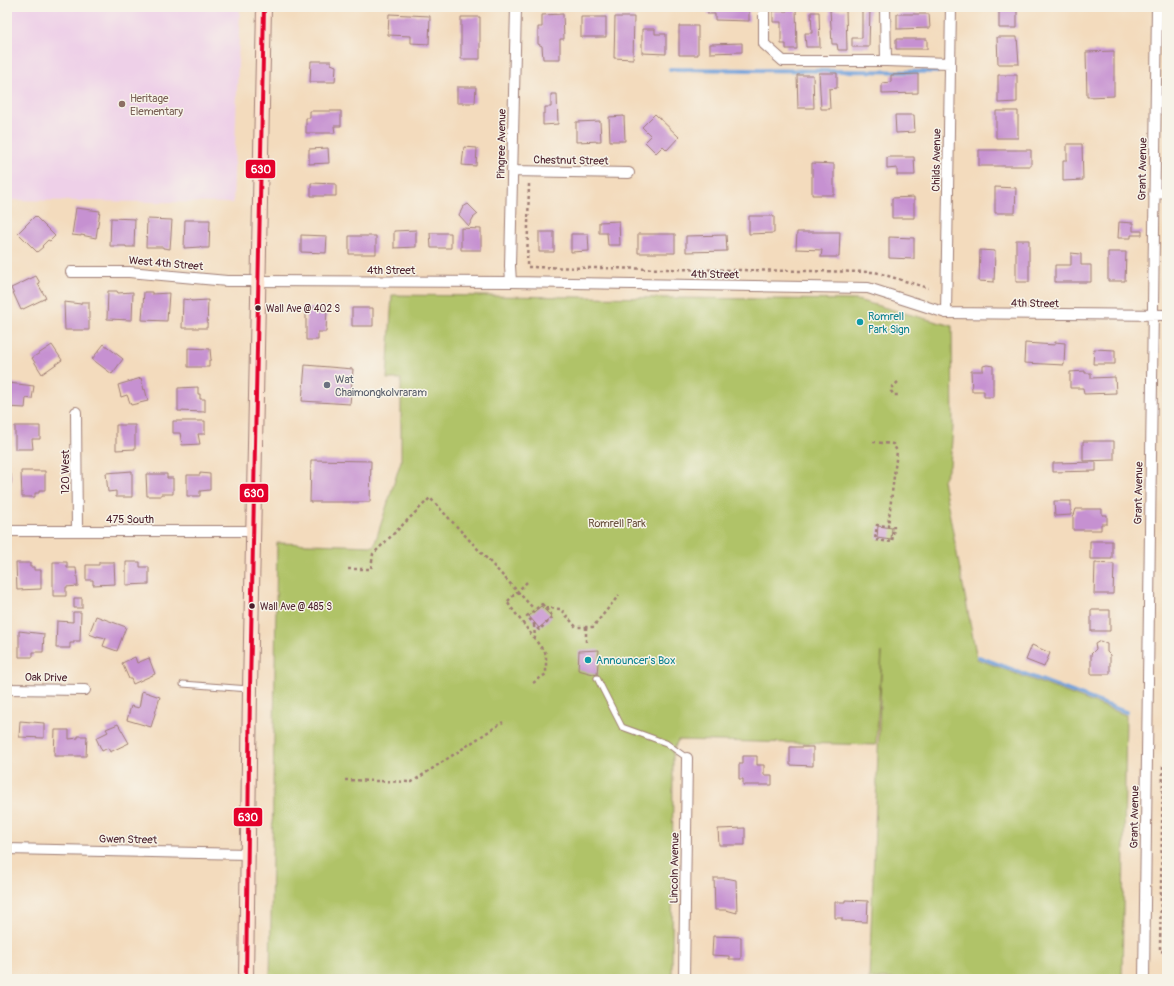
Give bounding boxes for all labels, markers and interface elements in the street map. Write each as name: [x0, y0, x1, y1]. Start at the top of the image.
place label: Heritage Elementary: [130, 92, 183, 118]
marker: Heritage Elementary: [117, 99, 127, 109]
street label: Pingree Avenue: [494, 108, 509, 179]
street label: Childs Avenue: [929, 128, 944, 192]
street label: Grant Avenue: [1135, 137, 1150, 201]
street label: Chestnut Street: [533, 153, 609, 168]
line badge: 630: [245, 159, 276, 179]
text: 630: [251, 163, 272, 176]
street label: West 4th Street: [128, 254, 204, 273]
street label: 4th Street: [367, 264, 416, 277]
street label: 4th Street: [691, 268, 740, 281]
street label: 4th Street: [1011, 297, 1060, 310]
marker: Wall Ave @ 402 S: [253, 303, 263, 313]
place label: Wall Ave @ 402 S: [266, 303, 340, 315]
place label: Romrell Park Sign: [868, 310, 910, 336]
marker: Romrell Park Sign: [855, 317, 865, 327]
place label: Wat Chaimongkolvraram: [335, 373, 427, 399]
marker: Wat Chaimongkolvraram: [322, 380, 332, 390]
street label: 120 West: [59, 449, 72, 494]
street label: Grant Avenue: [1131, 461, 1146, 525]
line badge: 630: [239, 483, 269, 503]
text: 630: [244, 487, 265, 500]
street label: 475 South: [106, 513, 154, 526]
park label: Romrell Park: [588, 517, 646, 530]
marker: Wall Ave @ 485 S: [247, 601, 257, 611]
place label: Wall Ave @ 485 S: [260, 601, 332, 613]
place label: Announcer's Box: [596, 654, 675, 667]
marker: Announcer's Box: [583, 655, 593, 665]
street label: Oak Drive: [25, 671, 68, 684]
street label: Grant Avenue: [1127, 785, 1142, 849]
line badge: 630: [233, 807, 263, 827]
text: 630: [238, 811, 259, 824]
street label: Gwen Street: [99, 832, 158, 847]
street label: Lincoln Avenue: [667, 832, 682, 904]

